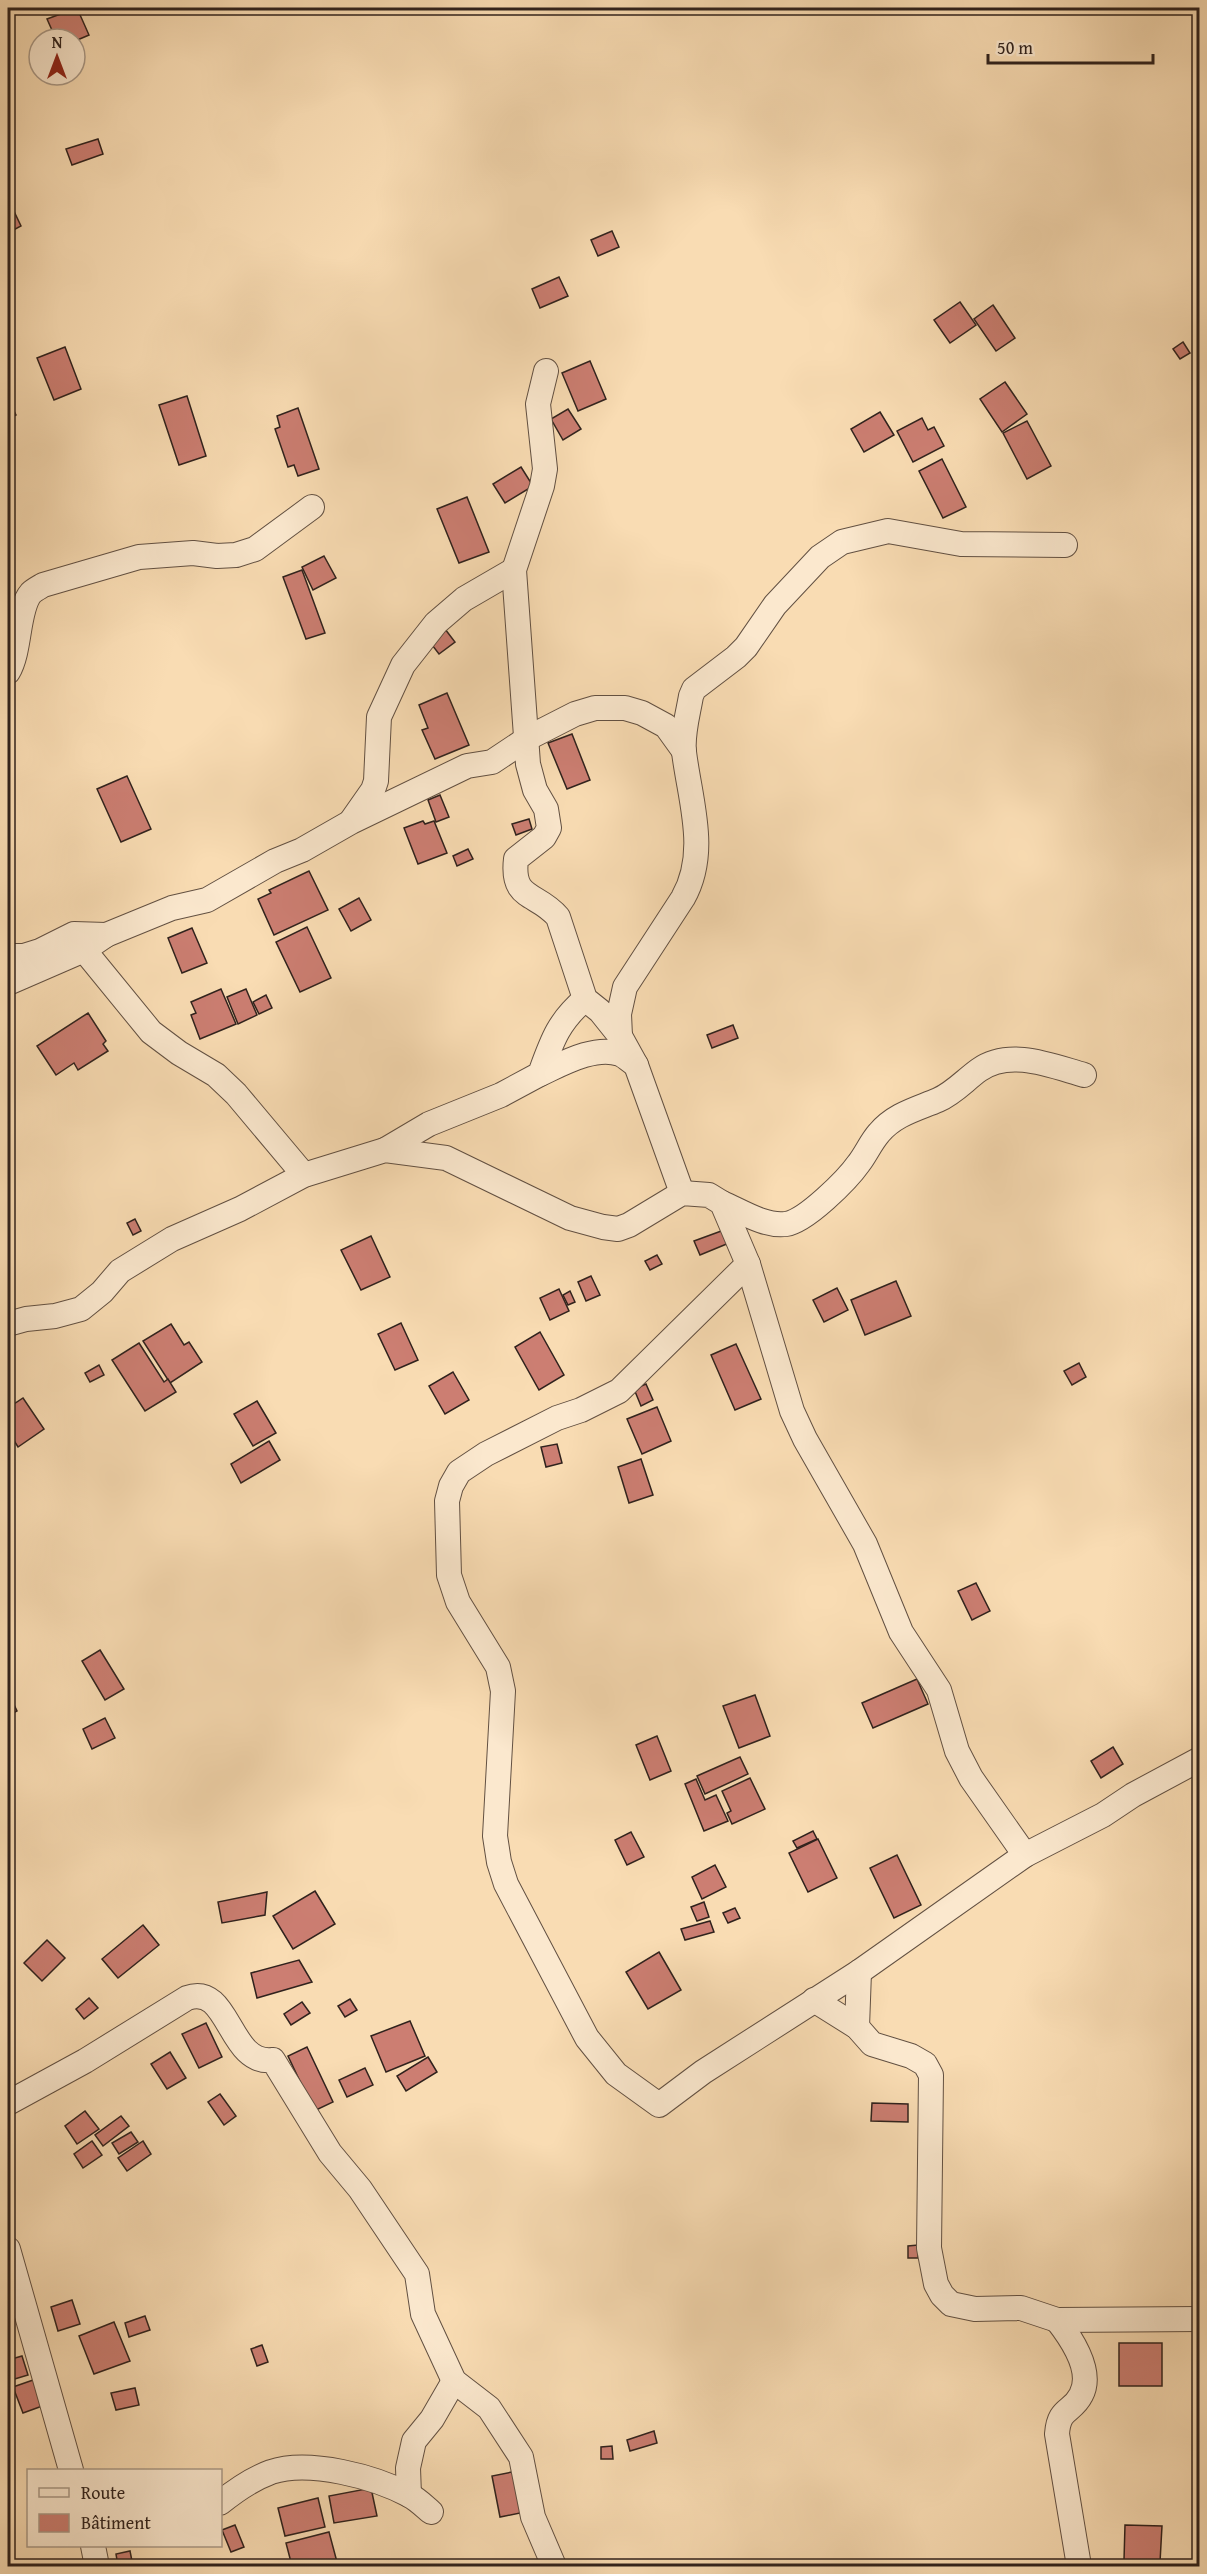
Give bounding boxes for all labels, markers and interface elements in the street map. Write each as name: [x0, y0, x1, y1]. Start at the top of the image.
north arrow: [27, 27, 87, 87]
scale bar: [988, 27, 1153, 65]
text: N: [52, 30, 63, 54]
text: 50 m: [997, 34, 1033, 61]
legend: [27, 2469, 222, 2547]
text: Route: [81, 2479, 125, 2506]
text: Bâtiment: [81, 2509, 151, 2536]

